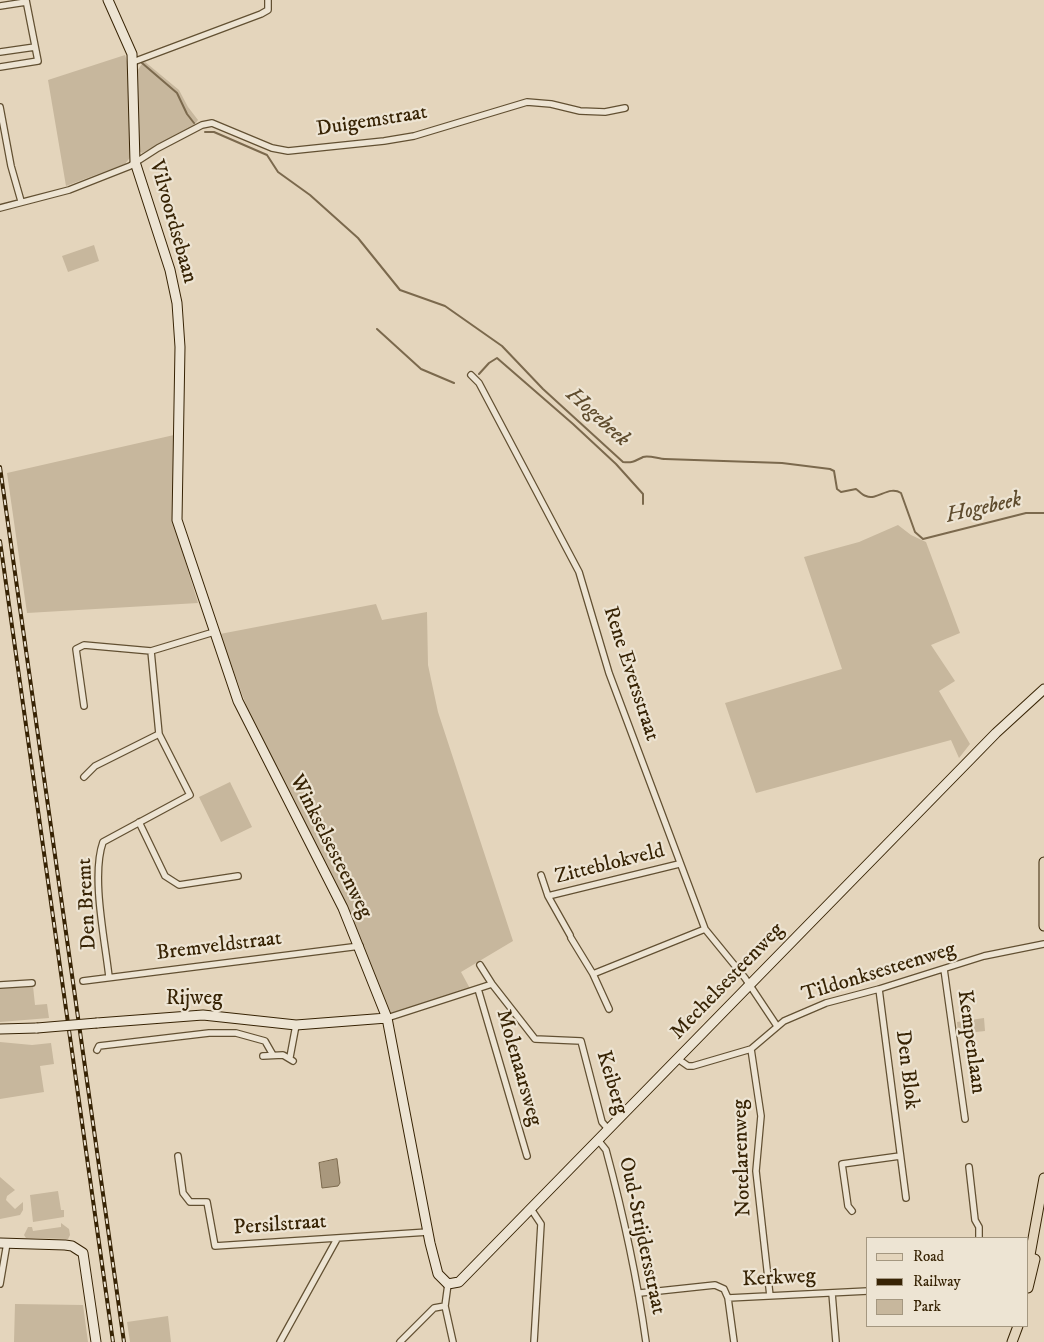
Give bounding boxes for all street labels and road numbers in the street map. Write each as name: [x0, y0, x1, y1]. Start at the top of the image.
street label: Duigemstraat: [315, 101, 429, 143]
street label: Vilvoordsebaan: [142, 158, 202, 286]
street label: Rene Eversstraat: [596, 604, 664, 744]
street label: Winkselsesteenweg: [283, 771, 377, 923]
street label: Zitteblokveld: [553, 839, 667, 891]
street label: Den Bremt: [73, 857, 103, 951]
street label: Mechelsesteenweg: [666, 918, 790, 1046]
street label: Bremveldstraat: [155, 927, 283, 967]
street label: Tildonksesteenweg: [799, 938, 959, 1008]
street label: Rijweg: [166, 987, 222, 1013]
street label: Kempenlaan: [950, 989, 990, 1095]
street label: Molenaarsweg: [489, 1007, 547, 1129]
street label: Den Blok: [889, 1029, 923, 1111]
street label: Keiberg: [589, 1048, 633, 1118]
street label: Notelarenweg: [728, 1099, 758, 1217]
street label: Oud-Strijdersstraat: [612, 1155, 670, 1317]
street label: Persilstraat: [233, 1210, 327, 1242]
street label: Kerkweg: [742, 1264, 816, 1294]

